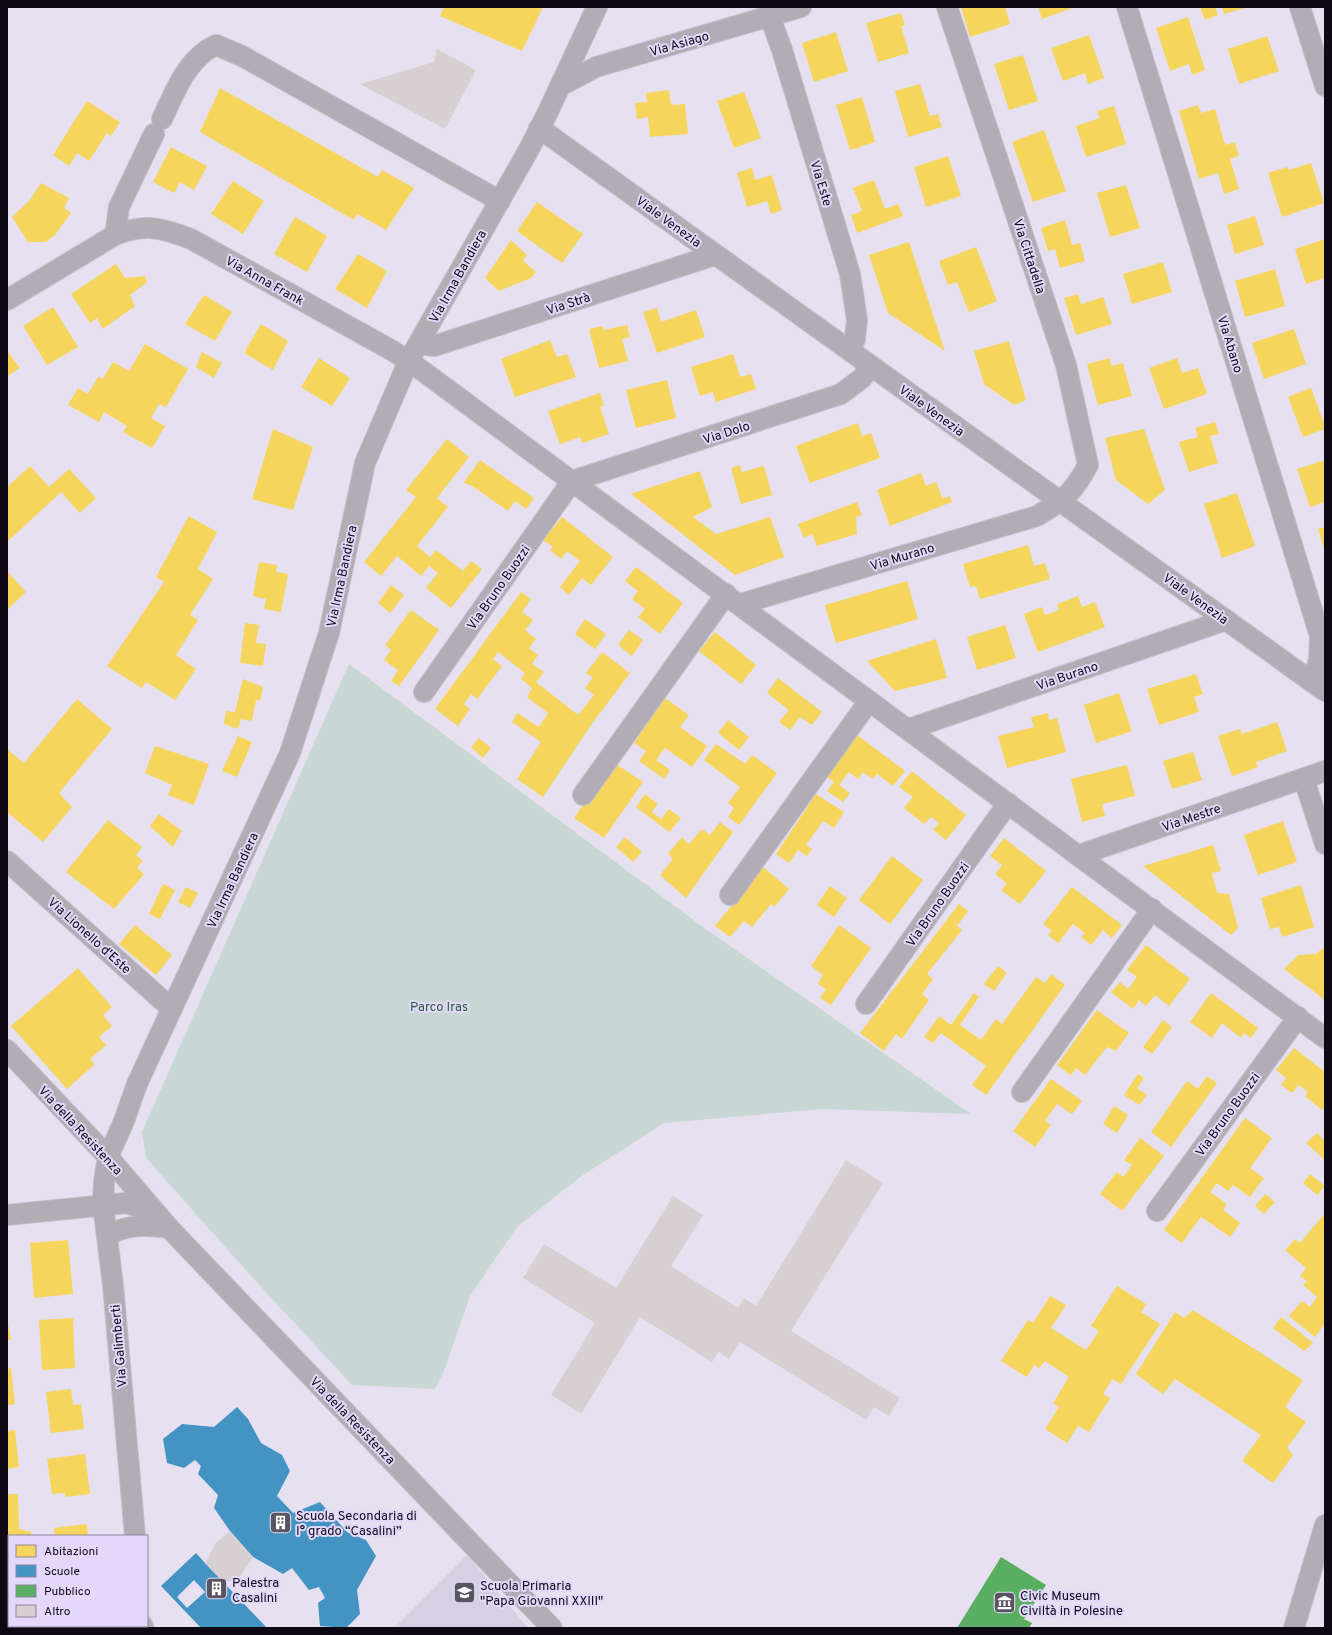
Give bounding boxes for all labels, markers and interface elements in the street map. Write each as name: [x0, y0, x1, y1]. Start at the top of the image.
street label: Via Asiago: [648, 29, 711, 61]
street label: Via Este: [806, 159, 835, 208]
street label: Viale Venezia: [632, 194, 704, 252]
street label: Via Cittadella: [1008, 217, 1048, 296]
street label: Via Irma Bandiera: [427, 228, 491, 326]
street label: Via Anna Frank: [222, 254, 306, 310]
street label: Via Strà: [545, 290, 593, 320]
street label: Via Abano: [1213, 314, 1245, 375]
street label: Viale Venezia: [895, 383, 967, 441]
street label: Via Dolo: [701, 419, 752, 449]
street label: Via Irma Bandiera: [324, 524, 362, 629]
street label: Via Murano: [869, 541, 937, 575]
street label: Via Bruno Buozzi: [464, 543, 535, 634]
street label: Viale Venezia: [1159, 571, 1231, 629]
street label: Via Burano: [1035, 659, 1101, 695]
street label: Via Mestre: [1160, 801, 1223, 836]
street label: Via Irma Bandiera: [205, 830, 263, 931]
street label: Via Bruno Buozzi: [903, 860, 974, 951]
street label: Via Lionello d'Este: [44, 895, 134, 978]
park label: Parco Iras: [410, 1000, 468, 1016]
street label: Via Bruno Buozzi: [1193, 1070, 1264, 1160]
street label: Via della Resistenza: [34, 1084, 125, 1179]
street label: Via Galimberti: [108, 1304, 132, 1388]
street label: Via della Resistenza: [306, 1374, 398, 1469]
building icon: Scuola Secondaria di I° grado “Casalini”: [268, 1509, 294, 1535]
place label: Scuola Secondaria di I° grado “Casalini”: [296, 1509, 417, 1540]
legend: [8, 1535, 148, 1627]
text: Abitazioni: [44, 1544, 98, 1560]
text: Scuole: [44, 1564, 80, 1580]
building icon: Palestra Casalini: [203, 1576, 229, 1602]
place label: Palestra Casalini: [232, 1576, 279, 1607]
school or university icon: Scuola Primaria "Papa Giovanni XXIII": [451, 1579, 477, 1605]
place label: Scuola Primaria "Papa Giovanni XXIII": [480, 1579, 603, 1610]
text: Pubblico: [44, 1584, 91, 1600]
museum icon: Civic Museum Civiltà in Polesine: [991, 1589, 1017, 1615]
place label: Civic Museum Civiltà in Polesine: [1020, 1589, 1123, 1620]
text: Altro: [44, 1604, 71, 1620]

